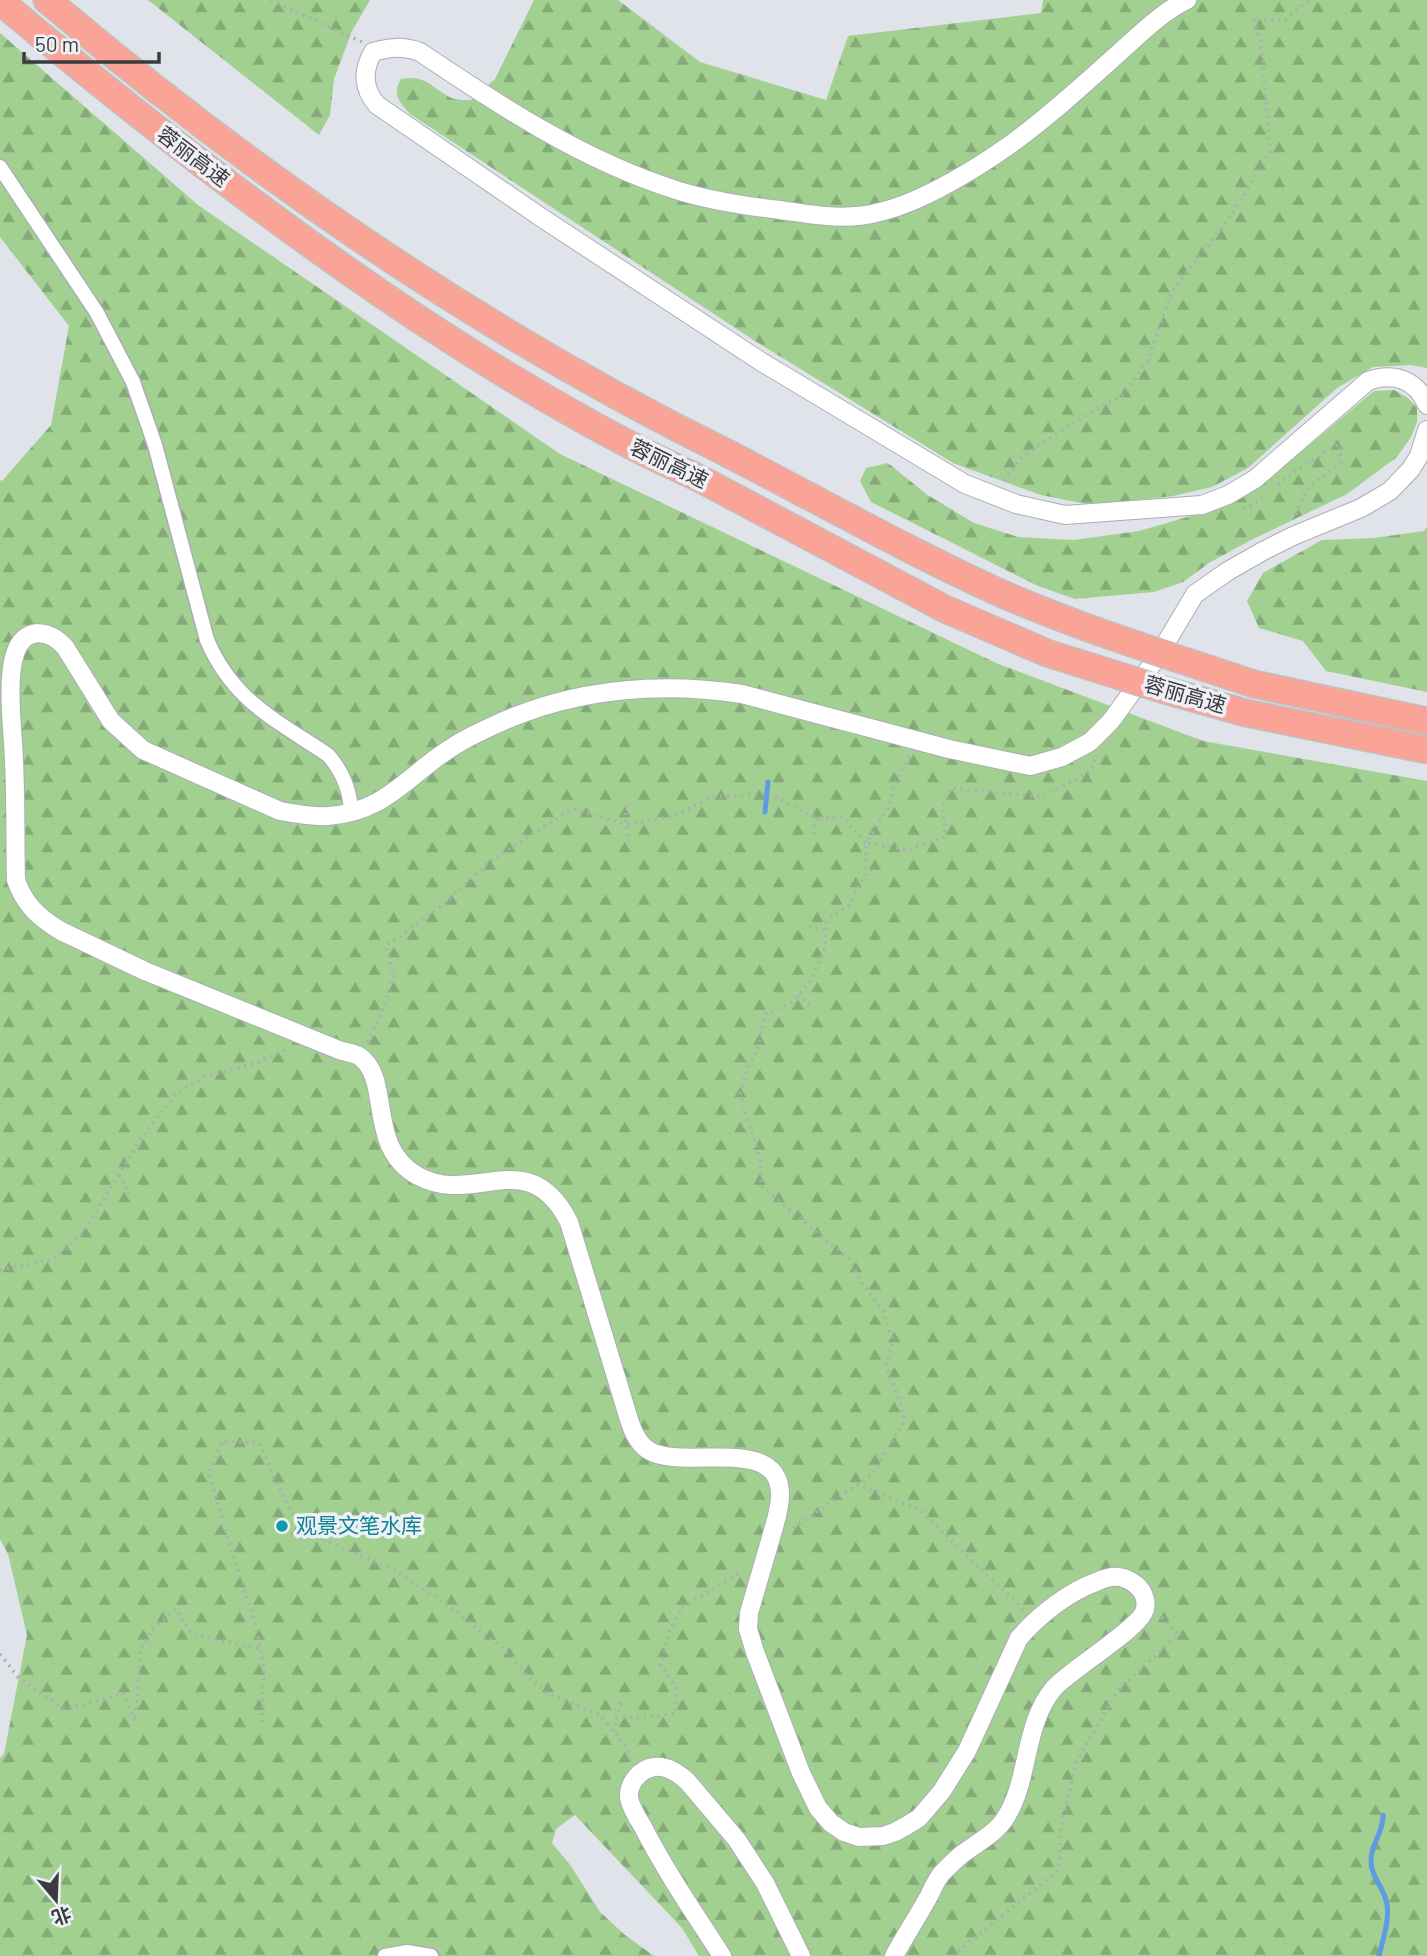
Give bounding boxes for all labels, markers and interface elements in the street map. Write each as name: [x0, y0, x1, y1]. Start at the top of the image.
scale bar: [24, 21, 159, 65]
text: 50 m: [35, 31, 79, 56]
street label: 蓉丽高速: [153, 121, 235, 191]
street label: 蓉丽高速: [626, 433, 713, 492]
street label: 蓉丽高速: [1142, 670, 1229, 717]
place label: 观景文笔水库: [296, 1512, 422, 1537]
marker: 观景文笔水库: [274, 1518, 290, 1534]
north arrow: [21, 1865, 91, 1935]
text: 北: [49, 1903, 74, 1931]

